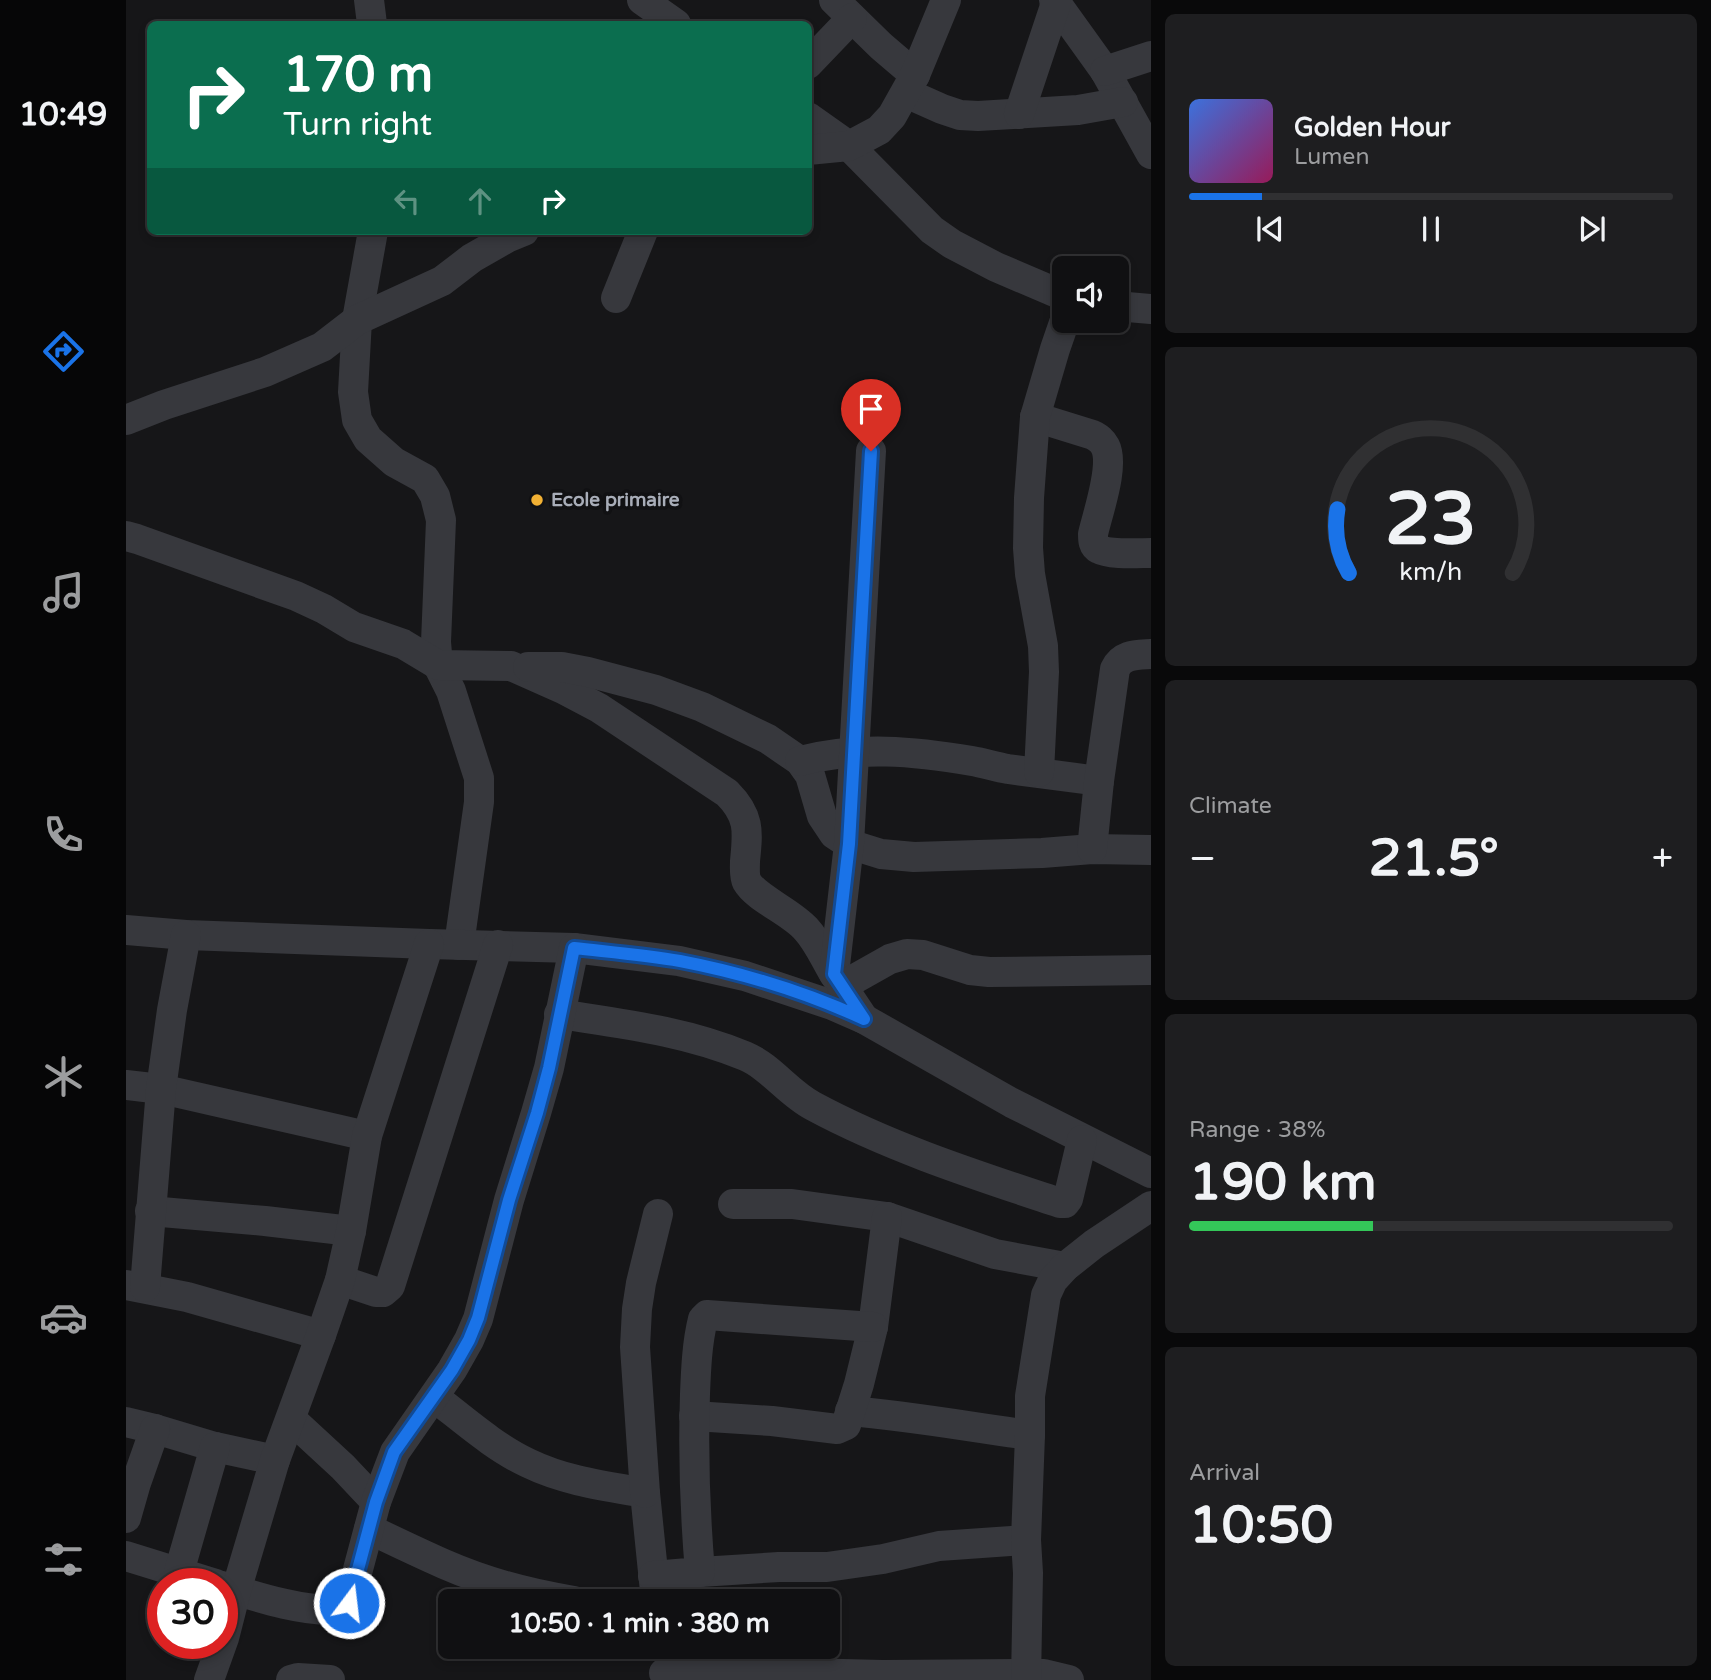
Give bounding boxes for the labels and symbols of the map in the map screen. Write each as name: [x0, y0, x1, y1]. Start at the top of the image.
pin: [841, 379, 901, 451]
place label: Ecole primaire: [551, 489, 680, 512]
marker: Ecole primaire: [529, 492, 545, 508]
position arrow: [312, 1566, 386, 1640]
speed limit sign: 30: [147, 1568, 238, 1659]

